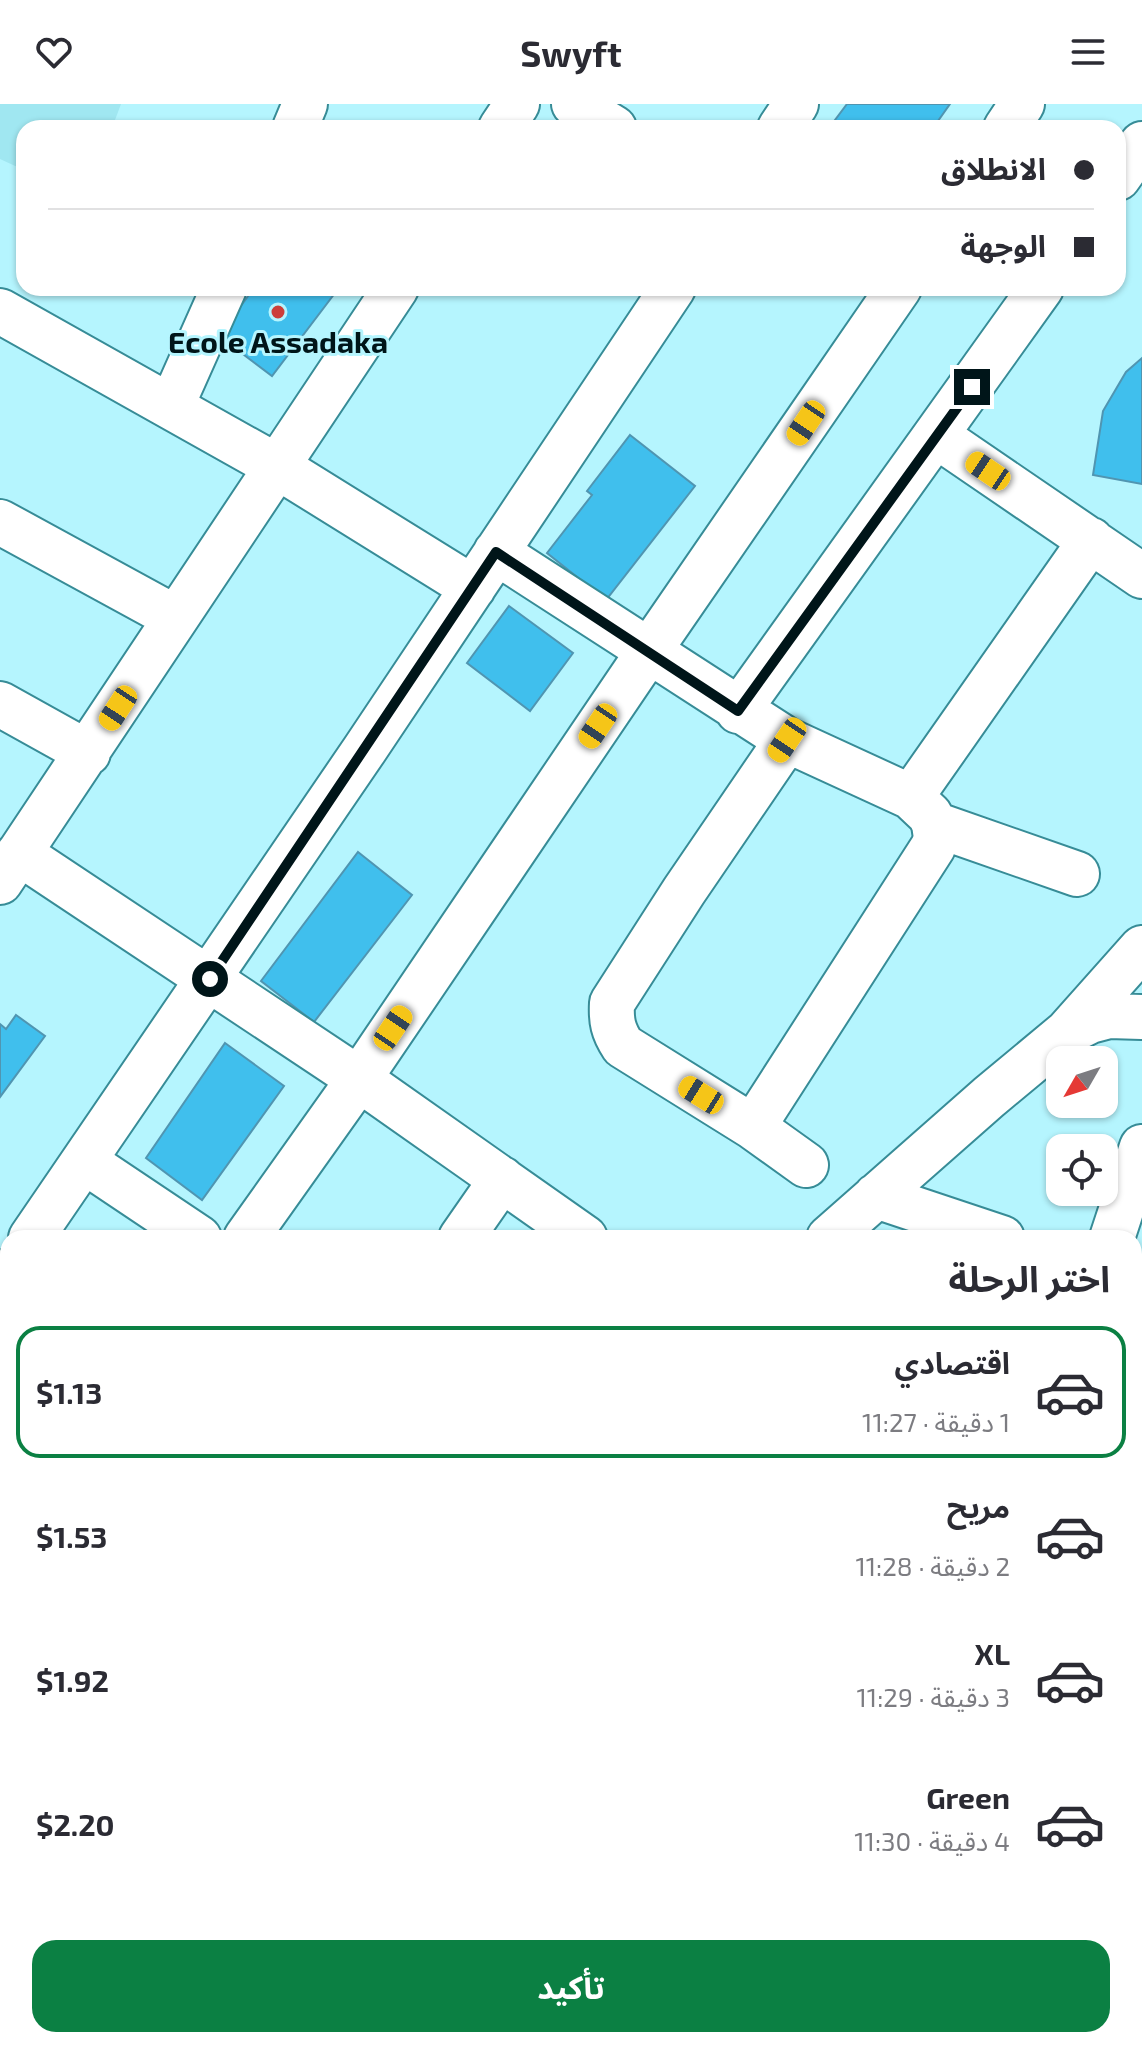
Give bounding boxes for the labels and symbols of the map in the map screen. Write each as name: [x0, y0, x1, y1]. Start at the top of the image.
marker: Ecole Assadaka: [269, 303, 287, 321]
place label: Ecole Assadaka: [168, 323, 388, 359]
route end: [954, 369, 990, 405]
car: [783, 396, 829, 450]
car: [961, 448, 1015, 494]
car: [95, 681, 141, 735]
car: [575, 699, 621, 753]
car: [764, 713, 810, 767]
route start: [192, 961, 228, 997]
car: [370, 1001, 416, 1055]
north arrow: [1046, 1046, 1118, 1118]
car: [674, 1072, 728, 1118]

